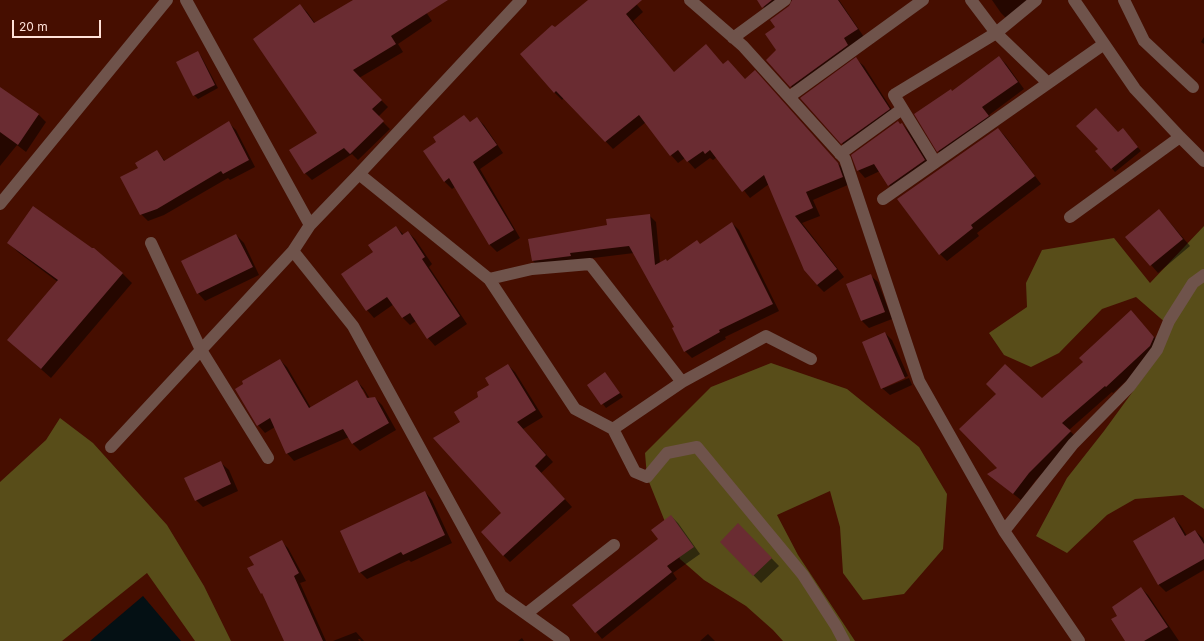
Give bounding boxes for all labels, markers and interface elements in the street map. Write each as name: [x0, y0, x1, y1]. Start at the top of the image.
scale bar: [14, 12, 103, 38]
text: 20 m: [19, 19, 48, 34]

